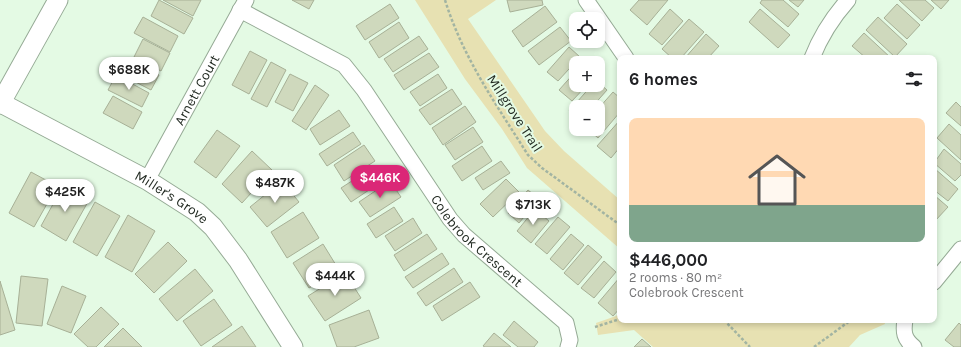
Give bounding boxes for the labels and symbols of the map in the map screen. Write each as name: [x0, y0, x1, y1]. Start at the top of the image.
street label: Arnett Court: [171, 52, 223, 128]
pin: $688K: [101, 57, 157, 91]
street label: Millgrove Trail: [483, 71, 546, 155]
pin: $446K: [352, 165, 408, 199]
street label: Miller's Grove: [132, 167, 212, 227]
pin: $487K: [247, 170, 303, 204]
pin: $425K: [37, 179, 93, 213]
street label: Colebrook Crescent: [427, 192, 526, 291]
pin: $713K: [505, 192, 561, 226]
pin: $444K: [307, 263, 363, 297]

